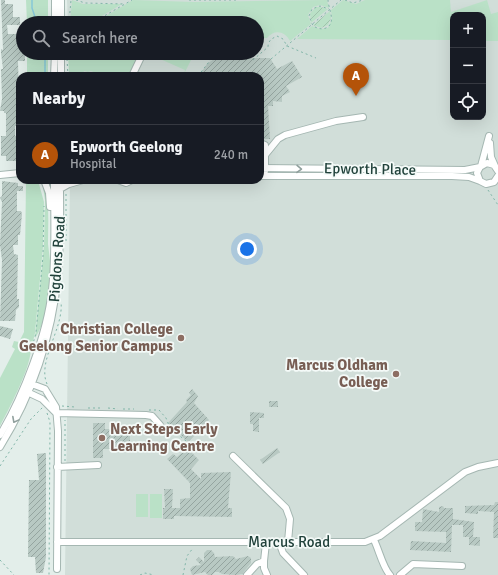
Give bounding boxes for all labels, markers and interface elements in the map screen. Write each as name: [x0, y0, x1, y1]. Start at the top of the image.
map controls: [450, 12, 486, 120]
button: +: [450, 12, 486, 48]
search box: [16, 16, 264, 60]
icon: search: [30, 27, 52, 49]
text: Search here: [62, 29, 138, 47]
button: −: [450, 48, 486, 84]
pin: A: [343, 63, 369, 96]
button: locate: [450, 84, 486, 120]
text: Nearby: [32, 88, 85, 109]
text: Epworth Geelong: [70, 138, 183, 156]
text: A: [41, 147, 49, 163]
text: 240 m: [214, 147, 248, 163]
text: Hospital: [70, 156, 117, 172]
street label: Epworth Place: [324, 159, 416, 179]
one-way arrow: [296, 165, 302, 173]
street label: Pigdons Road: [45, 215, 69, 303]
your location: [237, 239, 257, 259]
place label: Christian College Geelong Senior Campus: [19, 320, 173, 355]
marker: Christian College Geelong Senior Campus: [176, 333, 186, 343]
place label: Marcus Oldham College: [286, 356, 388, 391]
marker: Marcus Oldham College: [391, 369, 401, 379]
one-way arrow: [12, 416, 20, 424]
place label: Next Steps Early Learning Centre: [110, 420, 218, 455]
marker: Next Steps Early Learning Centre: [97, 433, 107, 443]
street label: Marcus Road: [248, 533, 330, 551]

